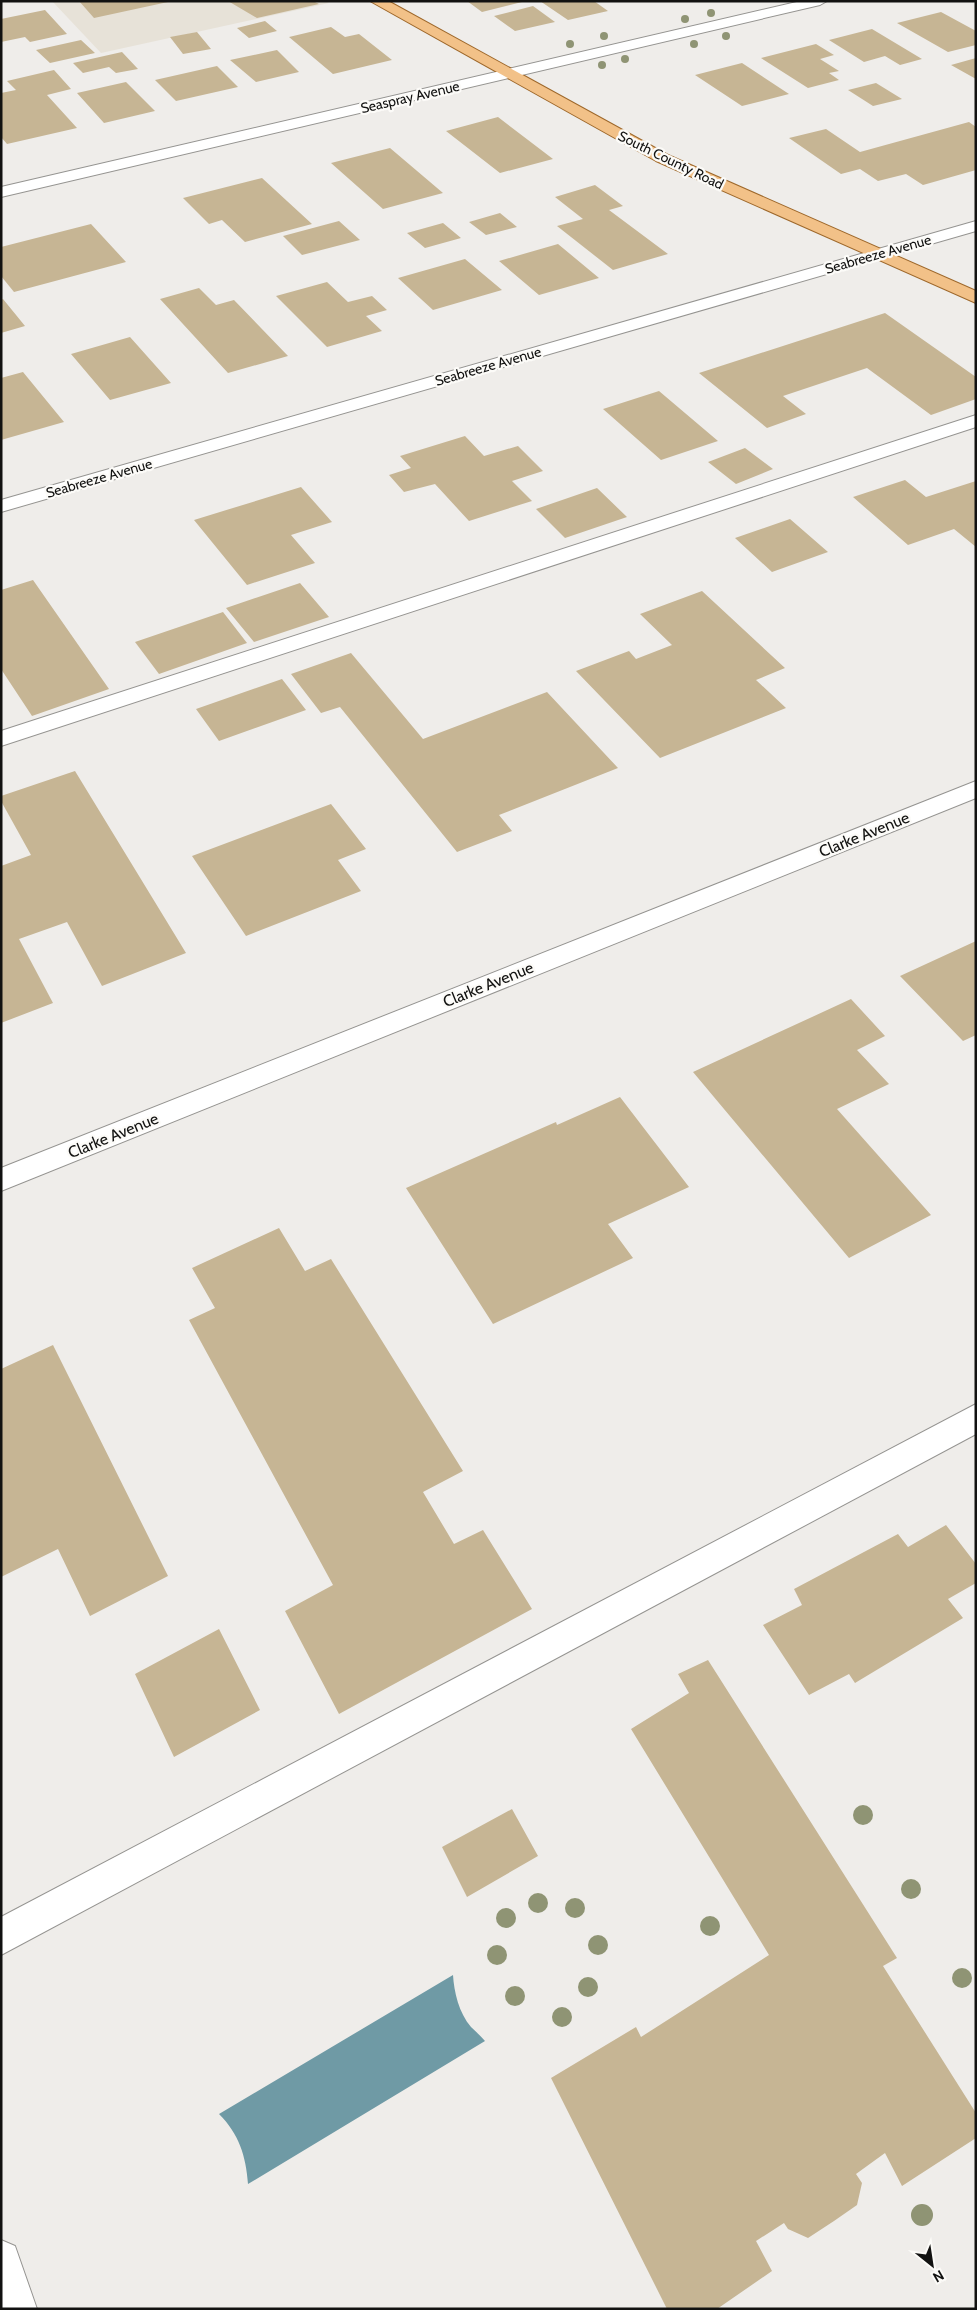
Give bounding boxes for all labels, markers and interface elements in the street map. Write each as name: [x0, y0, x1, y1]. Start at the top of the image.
street label: Seaspray Avenue: [359, 77, 461, 117]
street label: South County Road: [615, 127, 727, 193]
street label: Seabreeze Avenue: [823, 230, 933, 278]
street label: Seabreeze Avenue: [433, 342, 543, 390]
street label: Seabreeze Avenue: [44, 454, 154, 502]
street label: Clarke Avenue: [816, 808, 912, 861]
street label: Clarke Avenue: [440, 958, 536, 1011]
street label: Clarke Avenue: [65, 1109, 161, 1162]
north arrow: [907, 2240, 957, 2290]
text: N: [930, 2266, 947, 2287]

